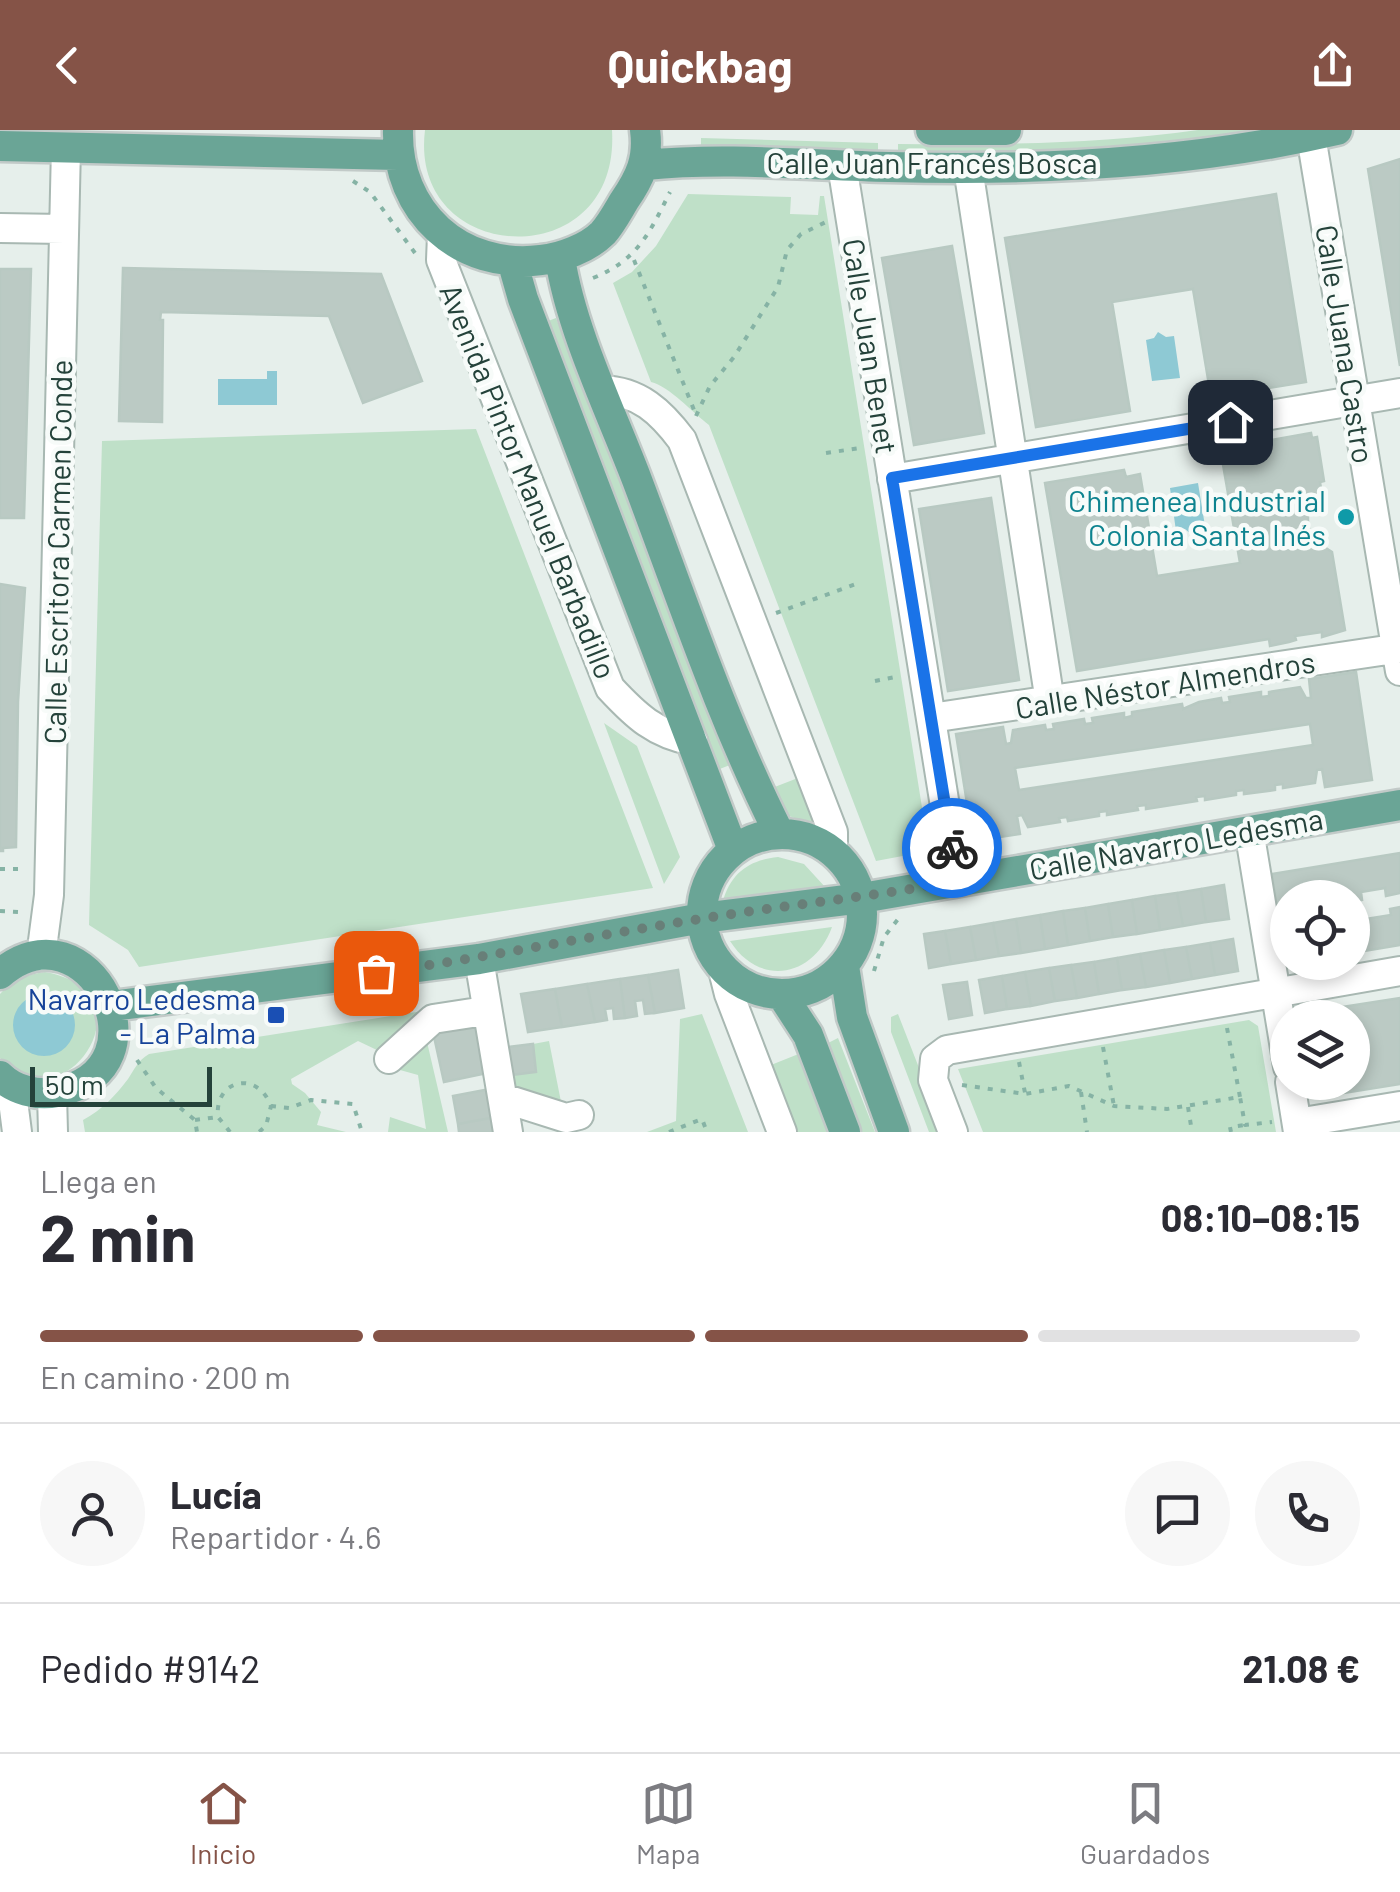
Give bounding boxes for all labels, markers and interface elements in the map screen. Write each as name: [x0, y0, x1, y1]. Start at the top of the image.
icon: back: [40, 38, 95, 93]
text: Quickbag: [607, 38, 793, 92]
icon: share: [1305, 38, 1360, 93]
street label: Calle Juan Francés Bosca: [766, 144, 1098, 180]
street label: Calle Juana Castro: [1309, 222, 1383, 466]
street label: Calle Juan Benet: [836, 236, 906, 456]
street label: Avenida Pintor Manuel Barbadillo: [433, 278, 625, 684]
street label: Calle Escritora Carmen Conde: [36, 359, 78, 745]
pin: [1188, 380, 1273, 465]
icon: home: [1203, 395, 1258, 450]
place label: Chimenea Industrial Colonia Santa Inés: [1068, 482, 1326, 552]
marker: Chimenea Industrial Colonia Santa Inés: [1335, 506, 1357, 528]
street label: Calle Néstor Almendros: [1013, 643, 1317, 725]
courier: [902, 798, 1002, 898]
street label: Calle Navarro Ledesma: [1026, 799, 1326, 887]
icon: bike: [925, 821, 980, 876]
map controls: [1270, 880, 1370, 1100]
button: locate: [1270, 880, 1370, 980]
pin: [334, 931, 419, 1016]
icon: bag: [349, 946, 404, 1001]
place label: Navarro Ledesma - La Palma: [28, 980, 256, 1050]
button: layers: [1270, 1000, 1370, 1100]
marker: Navarro Ledesma - La Palma: [265, 1004, 287, 1026]
scale bar: [30, 1062, 212, 1106]
text: 50 m: [45, 1067, 104, 1101]
text: Llega en: [40, 1161, 157, 1199]
text: 08:10–08:15: [1161, 1194, 1360, 1240]
text: 2 min: [40, 1197, 196, 1275]
text: En camino · 200 m: [40, 1357, 291, 1395]
button: person: [40, 1461, 145, 1566]
button: chat: [1125, 1461, 1230, 1566]
button: phone: [1255, 1461, 1360, 1566]
text: Lucía: [170, 1471, 262, 1517]
text: Repartidor · 4.6: [170, 1517, 382, 1555]
text: Pedido #9142: [40, 1645, 260, 1691]
text: 21.08 €: [1242, 1645, 1360, 1691]
tab: Inicio: [190, 1776, 256, 1870]
tab: Mapa: [636, 1776, 700, 1870]
tab: Guardados: [1080, 1776, 1210, 1870]

